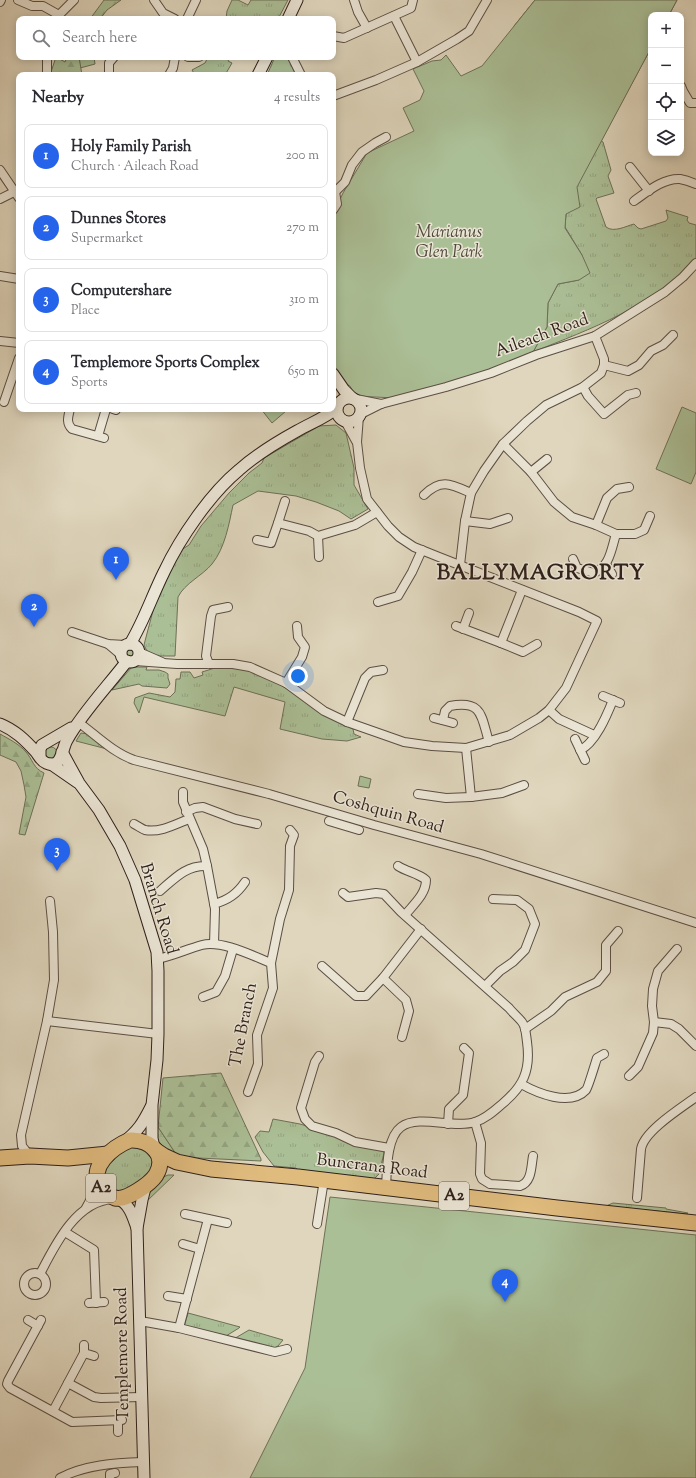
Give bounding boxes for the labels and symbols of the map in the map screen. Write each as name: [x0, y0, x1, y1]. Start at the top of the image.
park label: Marianus Glen Park: [416, 221, 483, 265]
street label: Aileach Road: [492, 308, 593, 364]
pin: 1: [103, 547, 129, 580]
district label: BALLYMAGRORTY: [437, 559, 645, 589]
pin: 2: [21, 594, 47, 627]
your location: [288, 666, 308, 686]
street label: Coshquin Road: [329, 786, 447, 840]
pin: 3: [44, 838, 70, 871]
street label: Branch Road: [133, 860, 183, 958]
street label: The Branch: [224, 981, 264, 1069]
street label: Buncrana Road: [315, 1148, 429, 1186]
road number: A2: [86, 1174, 116, 1202]
road number: A2: [439, 1182, 469, 1210]
pin: 4: [492, 1269, 518, 1302]
street label: Templemore Road: [110, 1287, 136, 1421]

